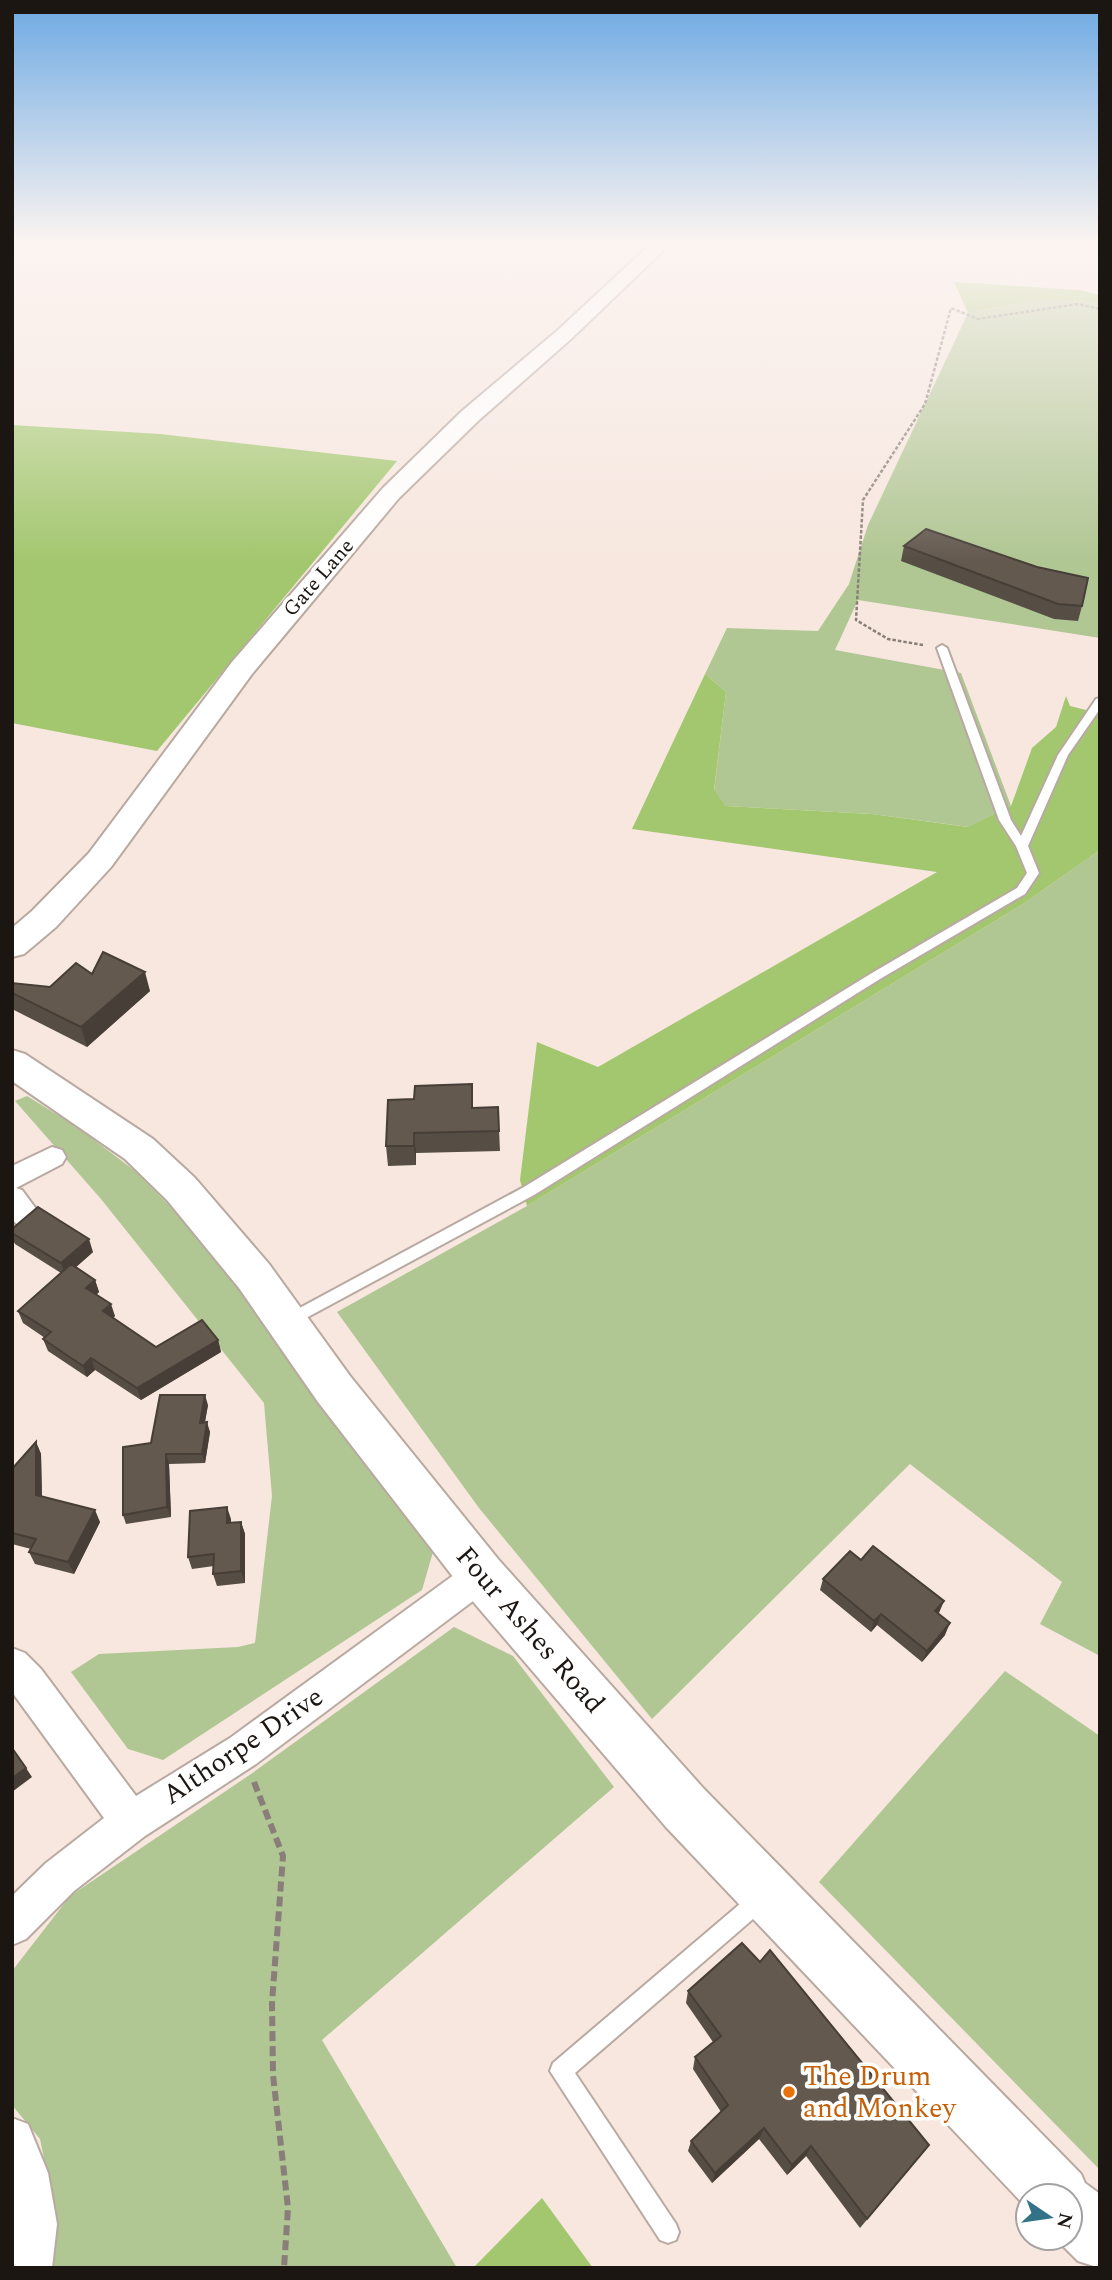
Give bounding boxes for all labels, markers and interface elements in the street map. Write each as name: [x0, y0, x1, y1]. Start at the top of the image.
street label: Gate Lane: [276, 532, 362, 624]
street label: Four Ashes Road: [445, 1537, 615, 1723]
street label: Althorpe Drive: [154, 1676, 332, 1816]
place label: The Drum and Monkey: [803, 2055, 958, 2130]
marker: The Drum and Monkey: [781, 2084, 797, 2100]
north arrow: [1014, 2182, 1084, 2252]
text: N: [1048, 2210, 1080, 2231]

